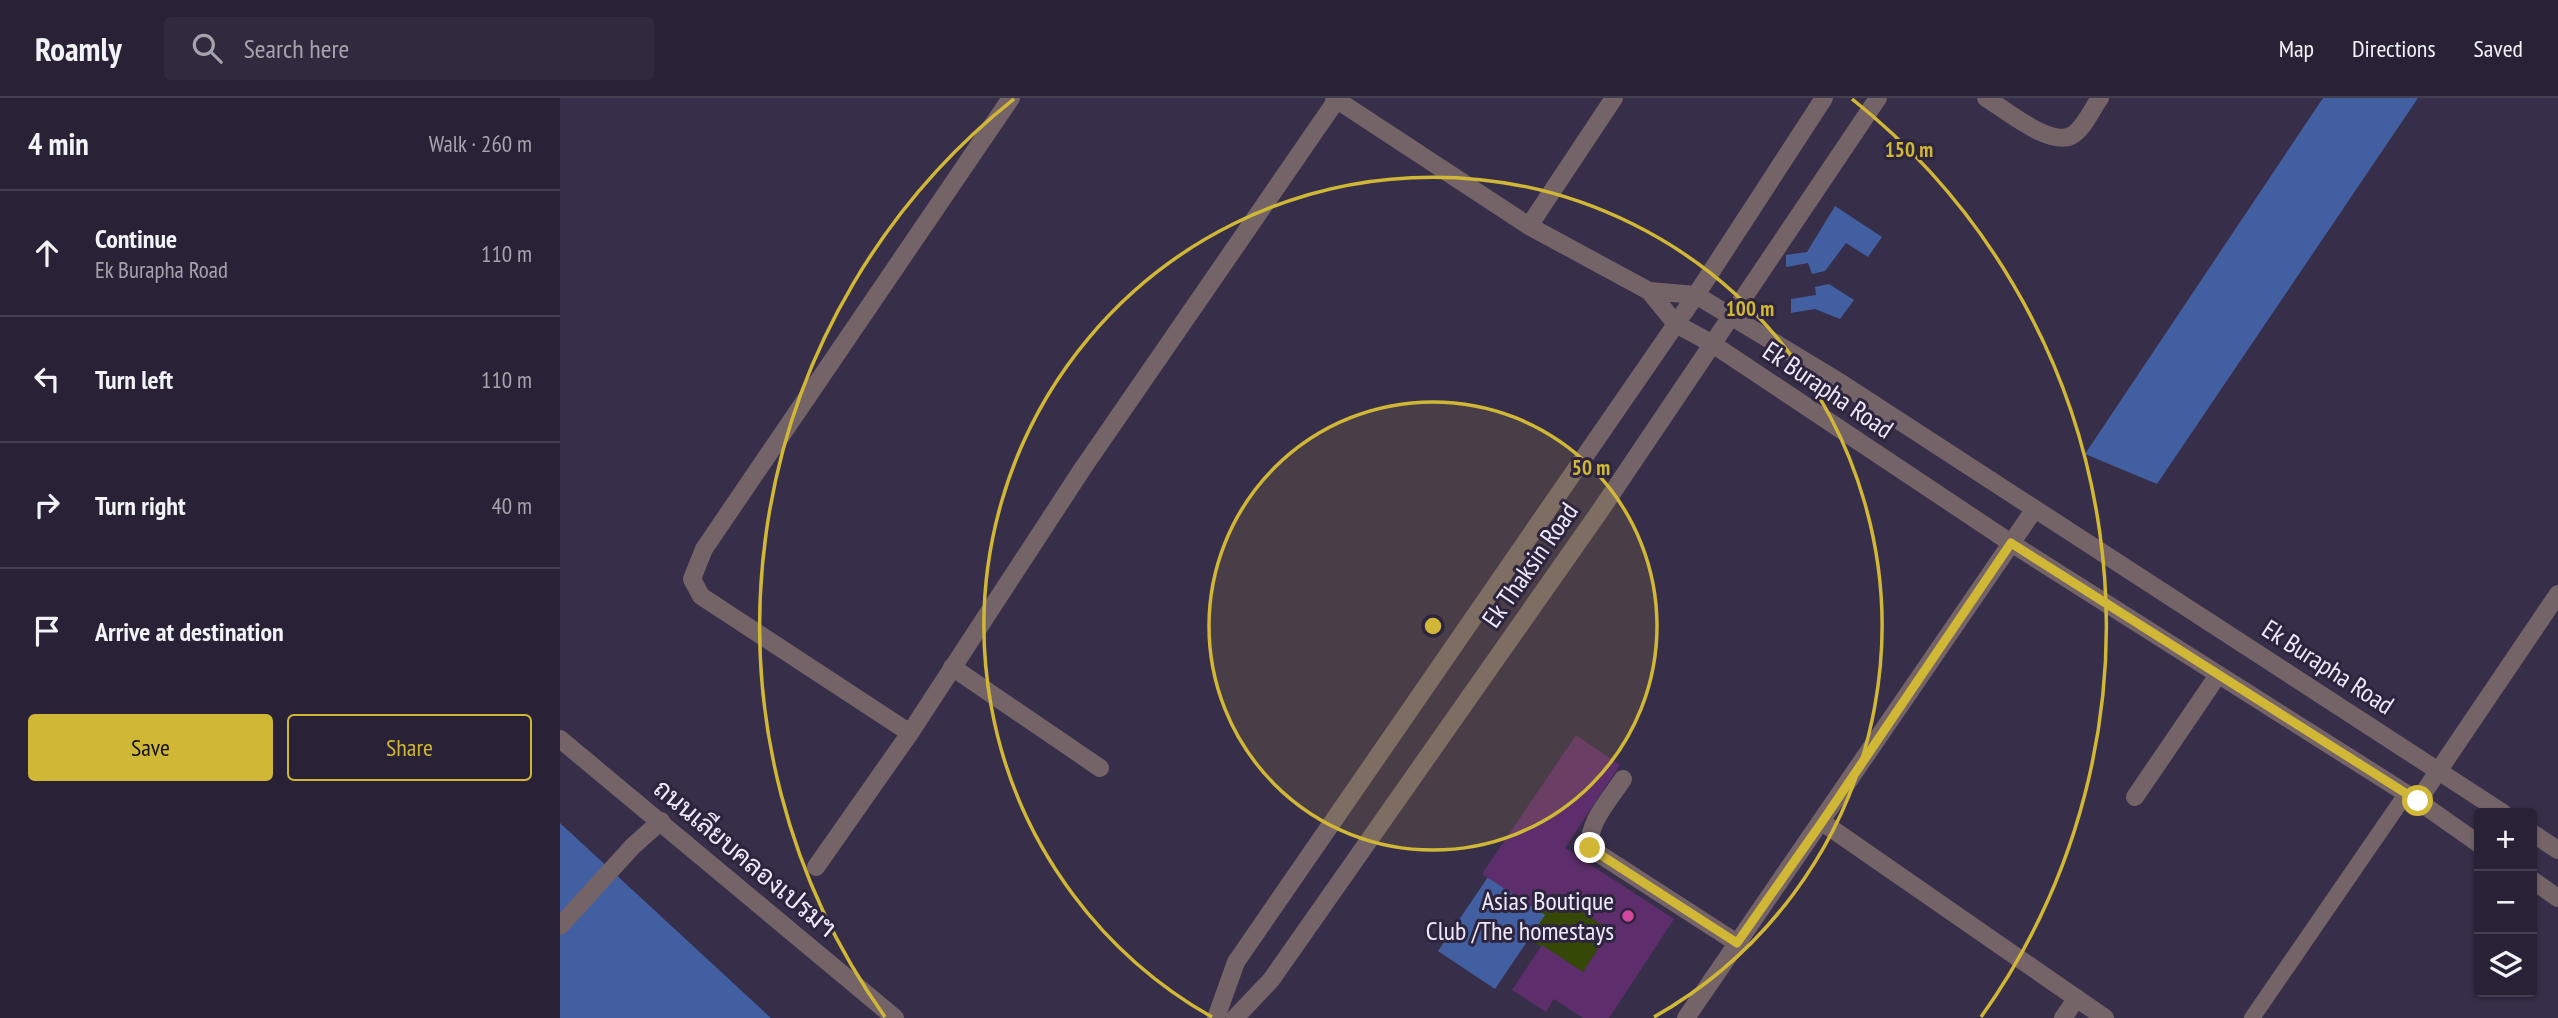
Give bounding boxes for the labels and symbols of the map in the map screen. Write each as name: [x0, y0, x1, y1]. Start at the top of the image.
text: 150 m: [1885, 136, 1933, 163]
text: 100 m: [1726, 295, 1774, 322]
street label: Ek Burapha Road: [1757, 334, 1900, 445]
text: 50 m: [1572, 454, 1610, 481]
street label: Ek Thaksin Road: [1475, 496, 1585, 633]
street label: Ek Burapha Road: [2256, 612, 2400, 721]
centre of rings: [1421, 614, 1445, 638]
street label: ถนนเลียบคลองเปรมฯ: [647, 771, 844, 944]
route start: [2402, 785, 2433, 816]
route end: [1574, 832, 1605, 863]
place label: Asias Boutique Club /The homestays: [1426, 884, 1614, 947]
marker: Asias Boutique Club /The homestays: [1620, 908, 1636, 924]

